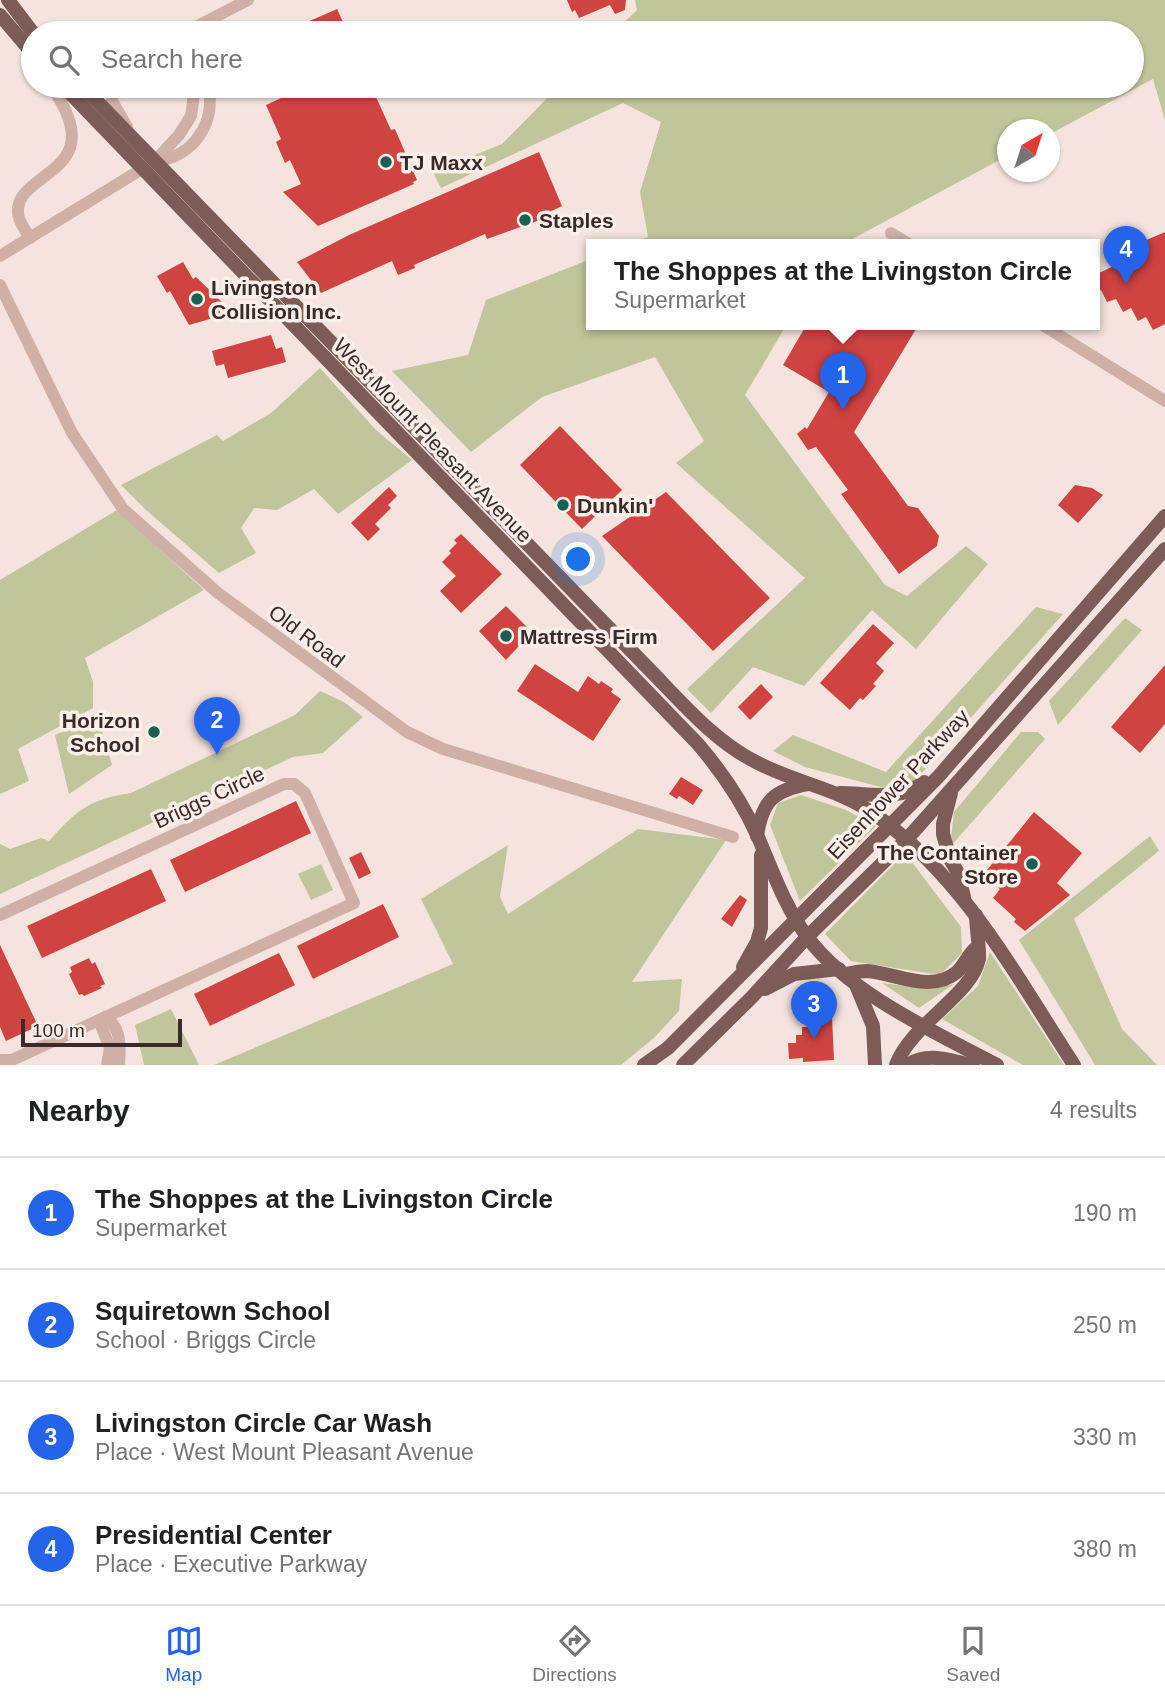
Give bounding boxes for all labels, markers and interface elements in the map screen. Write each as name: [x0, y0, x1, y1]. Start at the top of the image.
search box: [21, 21, 1144, 98]
icon: search: [45, 41, 83, 79]
text: Search here: [101, 44, 243, 74]
north arrow: [997, 119, 1060, 182]
place label: TJ Maxx: [400, 151, 483, 174]
marker: TJ Maxx: [378, 154, 394, 170]
place label: Staples: [539, 209, 614, 232]
marker: Staples: [517, 212, 533, 228]
pin: 4: [1103, 226, 1149, 284]
popup: [586, 239, 1100, 330]
text: The Shoppes at the Livingston Circle: [614, 256, 1072, 286]
place label: Livingston Collision Inc.: [211, 276, 342, 323]
text: Supermarket: [614, 287, 746, 313]
marker: Livingston Collision Inc.: [189, 291, 205, 307]
street label: West Mount Pleasant Avenue: [329, 333, 537, 547]
pin: 1: [820, 352, 866, 410]
place label: Dunkin': [577, 494, 653, 517]
marker: Dunkin': [555, 497, 571, 513]
your location: [561, 542, 595, 576]
street label: Old Road: [265, 600, 349, 672]
place label: Mattress Firm: [520, 625, 658, 648]
marker: Mattress Firm: [498, 628, 514, 644]
pin: 2: [194, 697, 240, 755]
street label: Eisenhower Parkway: [823, 704, 974, 864]
place label: Horizon School: [62, 709, 140, 756]
marker: Horizon School: [146, 724, 162, 740]
street label: Briggs Circle: [150, 761, 268, 833]
place label: The Container Store: [877, 841, 1018, 888]
marker: The Container Store: [1024, 856, 1040, 872]
pin: 3: [791, 981, 837, 1039]
scale bar: [21, 1016, 182, 1048]
text: 100 m: [32, 1020, 85, 1041]
text: Nearby: [28, 1094, 130, 1127]
text: 4 results: [1050, 1097, 1137, 1123]
text: The Shoppes at the Livingston Circle: [95, 1184, 553, 1214]
text: 1: [45, 1200, 57, 1226]
text: 190 m: [1073, 1200, 1137, 1226]
text: Supermarket: [95, 1215, 227, 1241]
text: Squiretown School: [95, 1296, 330, 1326]
text: 2: [45, 1312, 57, 1338]
text: 250 m: [1073, 1312, 1137, 1338]
text: School · Briggs Circle: [95, 1327, 316, 1353]
text: Livingston Circle Car Wash: [95, 1408, 432, 1438]
text: 3: [45, 1424, 57, 1450]
text: 330 m: [1073, 1424, 1137, 1450]
text: Place · West Mount Pleasant Avenue: [95, 1439, 474, 1465]
text: Presidential Center: [95, 1520, 332, 1550]
text: 4: [45, 1536, 57, 1562]
text: 380 m: [1073, 1536, 1137, 1562]
text: Place · Executive Parkway: [95, 1551, 367, 1577]
tab: Map: [165, 1622, 203, 1686]
tab: Directions: [532, 1622, 617, 1686]
tab: Saved: [946, 1622, 1000, 1686]

